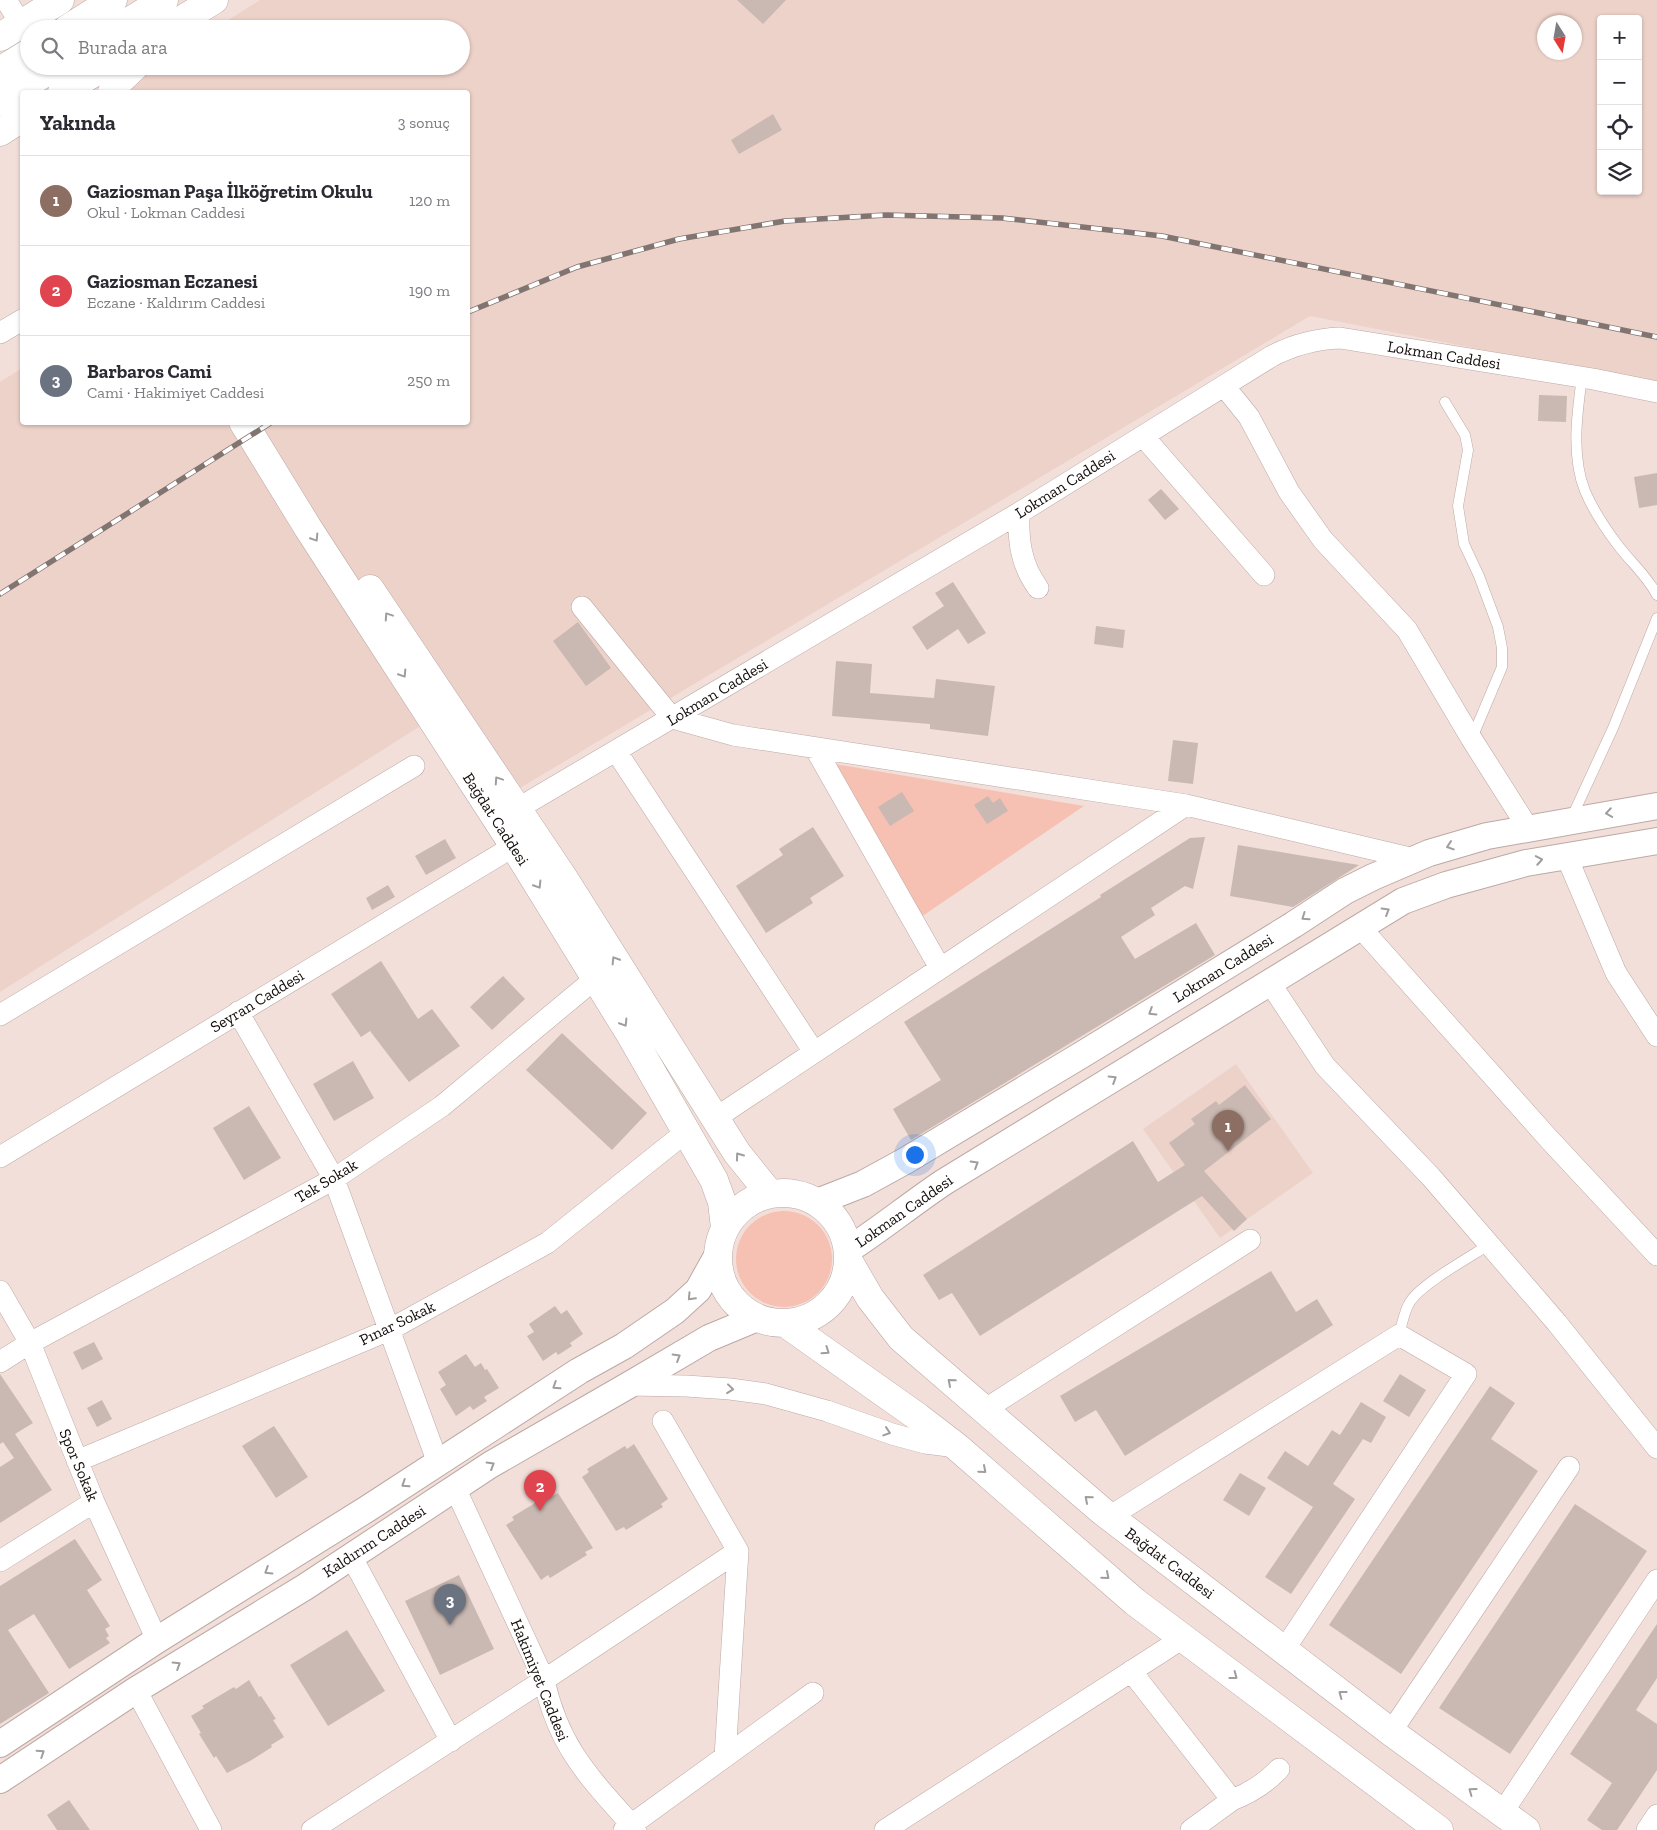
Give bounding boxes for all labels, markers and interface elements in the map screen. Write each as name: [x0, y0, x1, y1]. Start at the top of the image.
north arrow: [1537, 15, 1582, 60]
map controls: [1597, 15, 1642, 195]
button: +: [1597, 15, 1642, 60]
search box: [20, 20, 470, 75]
icon: search: [38, 34, 66, 62]
text: Burada ara: [78, 36, 168, 59]
button: −: [1597, 60, 1642, 105]
button: locate: [1597, 105, 1642, 150]
text: Yakında: [40, 110, 116, 135]
text: 3 sonuç: [398, 113, 450, 132]
button: layers: [1597, 150, 1642, 195]
text: Gaziosman Paşa İlköğretim Okulu: [87, 180, 373, 203]
text: 1: [53, 191, 59, 210]
text: 120 m: [409, 191, 450, 210]
text: Okul · Lokman Caddesi: [87, 203, 245, 222]
text: Gaziosman Eczanesi: [87, 270, 258, 293]
text: 2: [52, 281, 60, 300]
text: 190 m: [409, 281, 450, 300]
text: Eczane · Kaldırım Caddesi: [87, 293, 265, 312]
street label: Lokman Caddesi: [1386, 337, 1502, 373]
text: Barbaros Cami: [87, 360, 212, 383]
text: 3: [52, 371, 60, 390]
text: 250 m: [407, 371, 450, 390]
text: Cami · Hakimiyet Caddesi: [87, 383, 264, 402]
street label: Lokman Caddesi: [1012, 445, 1119, 522]
one-way arrow: [308, 533, 318, 542]
one-way arrow: [385, 612, 394, 621]
street label: Lokman Caddesi: [663, 654, 771, 730]
one-way arrow: [397, 669, 407, 678]
street label: Bağdat Caddesi: [459, 769, 533, 869]
one-way arrow: [494, 776, 504, 785]
one-way arrow: [1605, 808, 1613, 818]
one-way arrow: [1446, 841, 1455, 851]
one-way arrow: [1535, 856, 1544, 866]
one-way arrow: [532, 879, 541, 889]
one-way arrow: [1380, 908, 1389, 918]
one-way arrow: [1301, 911, 1310, 920]
street label: Lokman Caddesi: [1170, 929, 1277, 1006]
one-way arrow: [611, 956, 621, 965]
street label: Seyran Caddesi: [207, 965, 308, 1036]
one-way arrow: [1148, 1006, 1157, 1016]
one-way arrow: [617, 1018, 627, 1027]
one-way arrow: [1108, 1075, 1117, 1085]
pin: 1: [1212, 1110, 1244, 1151]
your location: [902, 1142, 928, 1168]
one-way arrow: [737, 1153, 745, 1162]
street label: Tek Sokak: [291, 1155, 361, 1207]
one-way arrow: [969, 1160, 978, 1170]
street label: Lokman Caddesi: [852, 1170, 957, 1252]
one-way arrow: [688, 1291, 697, 1300]
street label: Pınar Sokak: [356, 1296, 439, 1349]
one-way arrow: [820, 1345, 830, 1354]
one-way arrow: [672, 1353, 681, 1363]
one-way arrow: [948, 1379, 957, 1388]
one-way arrow: [552, 1380, 562, 1389]
one-way arrow: [727, 1383, 735, 1394]
street label: Spor Sokak: [55, 1426, 103, 1505]
one-way arrow: [882, 1426, 890, 1436]
one-way arrow: [486, 1461, 495, 1471]
one-way arrow: [978, 1464, 987, 1473]
pin: 2: [524, 1470, 556, 1511]
one-way arrow: [401, 1478, 411, 1487]
one-way arrow: [1084, 1496, 1093, 1505]
street label: Kaldırım Caddesi: [319, 1500, 429, 1581]
street label: Bağdat Caddesi: [1122, 1523, 1219, 1603]
one-way arrow: [264, 1564, 273, 1574]
one-way arrow: [1100, 1570, 1109, 1579]
pin: 3: [434, 1584, 466, 1625]
street label: Hakimiyet Caddesi: [507, 1616, 573, 1744]
one-way arrow: [172, 1662, 181, 1672]
one-way arrow: [1228, 1670, 1238, 1679]
one-way arrow: [1338, 1691, 1347, 1700]
one-way arrow: [35, 1750, 44, 1759]
one-way arrow: [1468, 1788, 1478, 1797]

